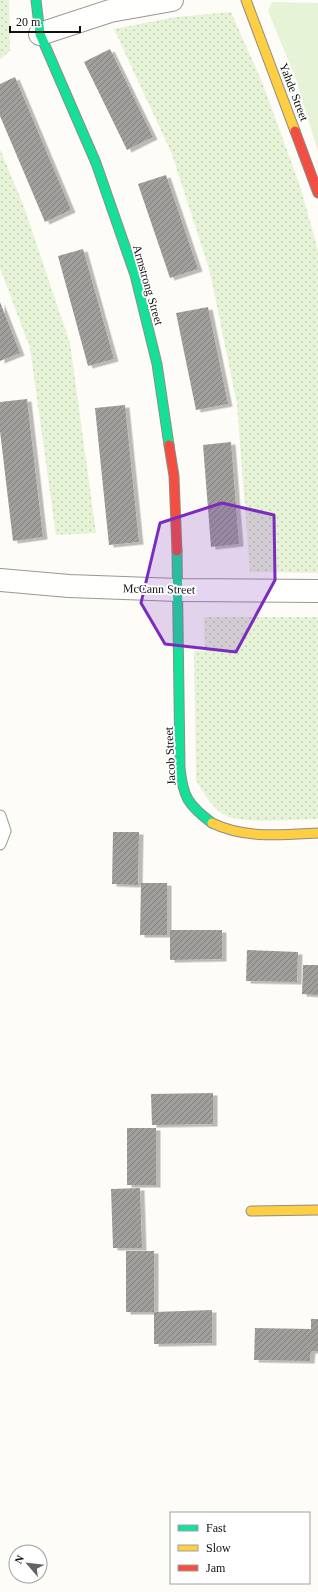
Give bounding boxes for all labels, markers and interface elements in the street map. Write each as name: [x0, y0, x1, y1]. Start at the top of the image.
scale bar: [10, 8, 80, 34]
text: 20 m: [16, 15, 41, 29]
street label: Yahde Street: [277, 61, 312, 124]
street label: Armstrong Street: [130, 243, 166, 327]
street label: McCann Street: [123, 581, 196, 597]
street label: Jacob Street: [161, 726, 179, 785]
legend: [170, 1512, 310, 1584]
text: Fast: [206, 1521, 227, 1535]
text: Slow: [206, 1541, 231, 1555]
north arrow: [8, 1544, 48, 1584]
text: N: [12, 1553, 26, 1566]
text: Jam: [206, 1561, 226, 1575]

